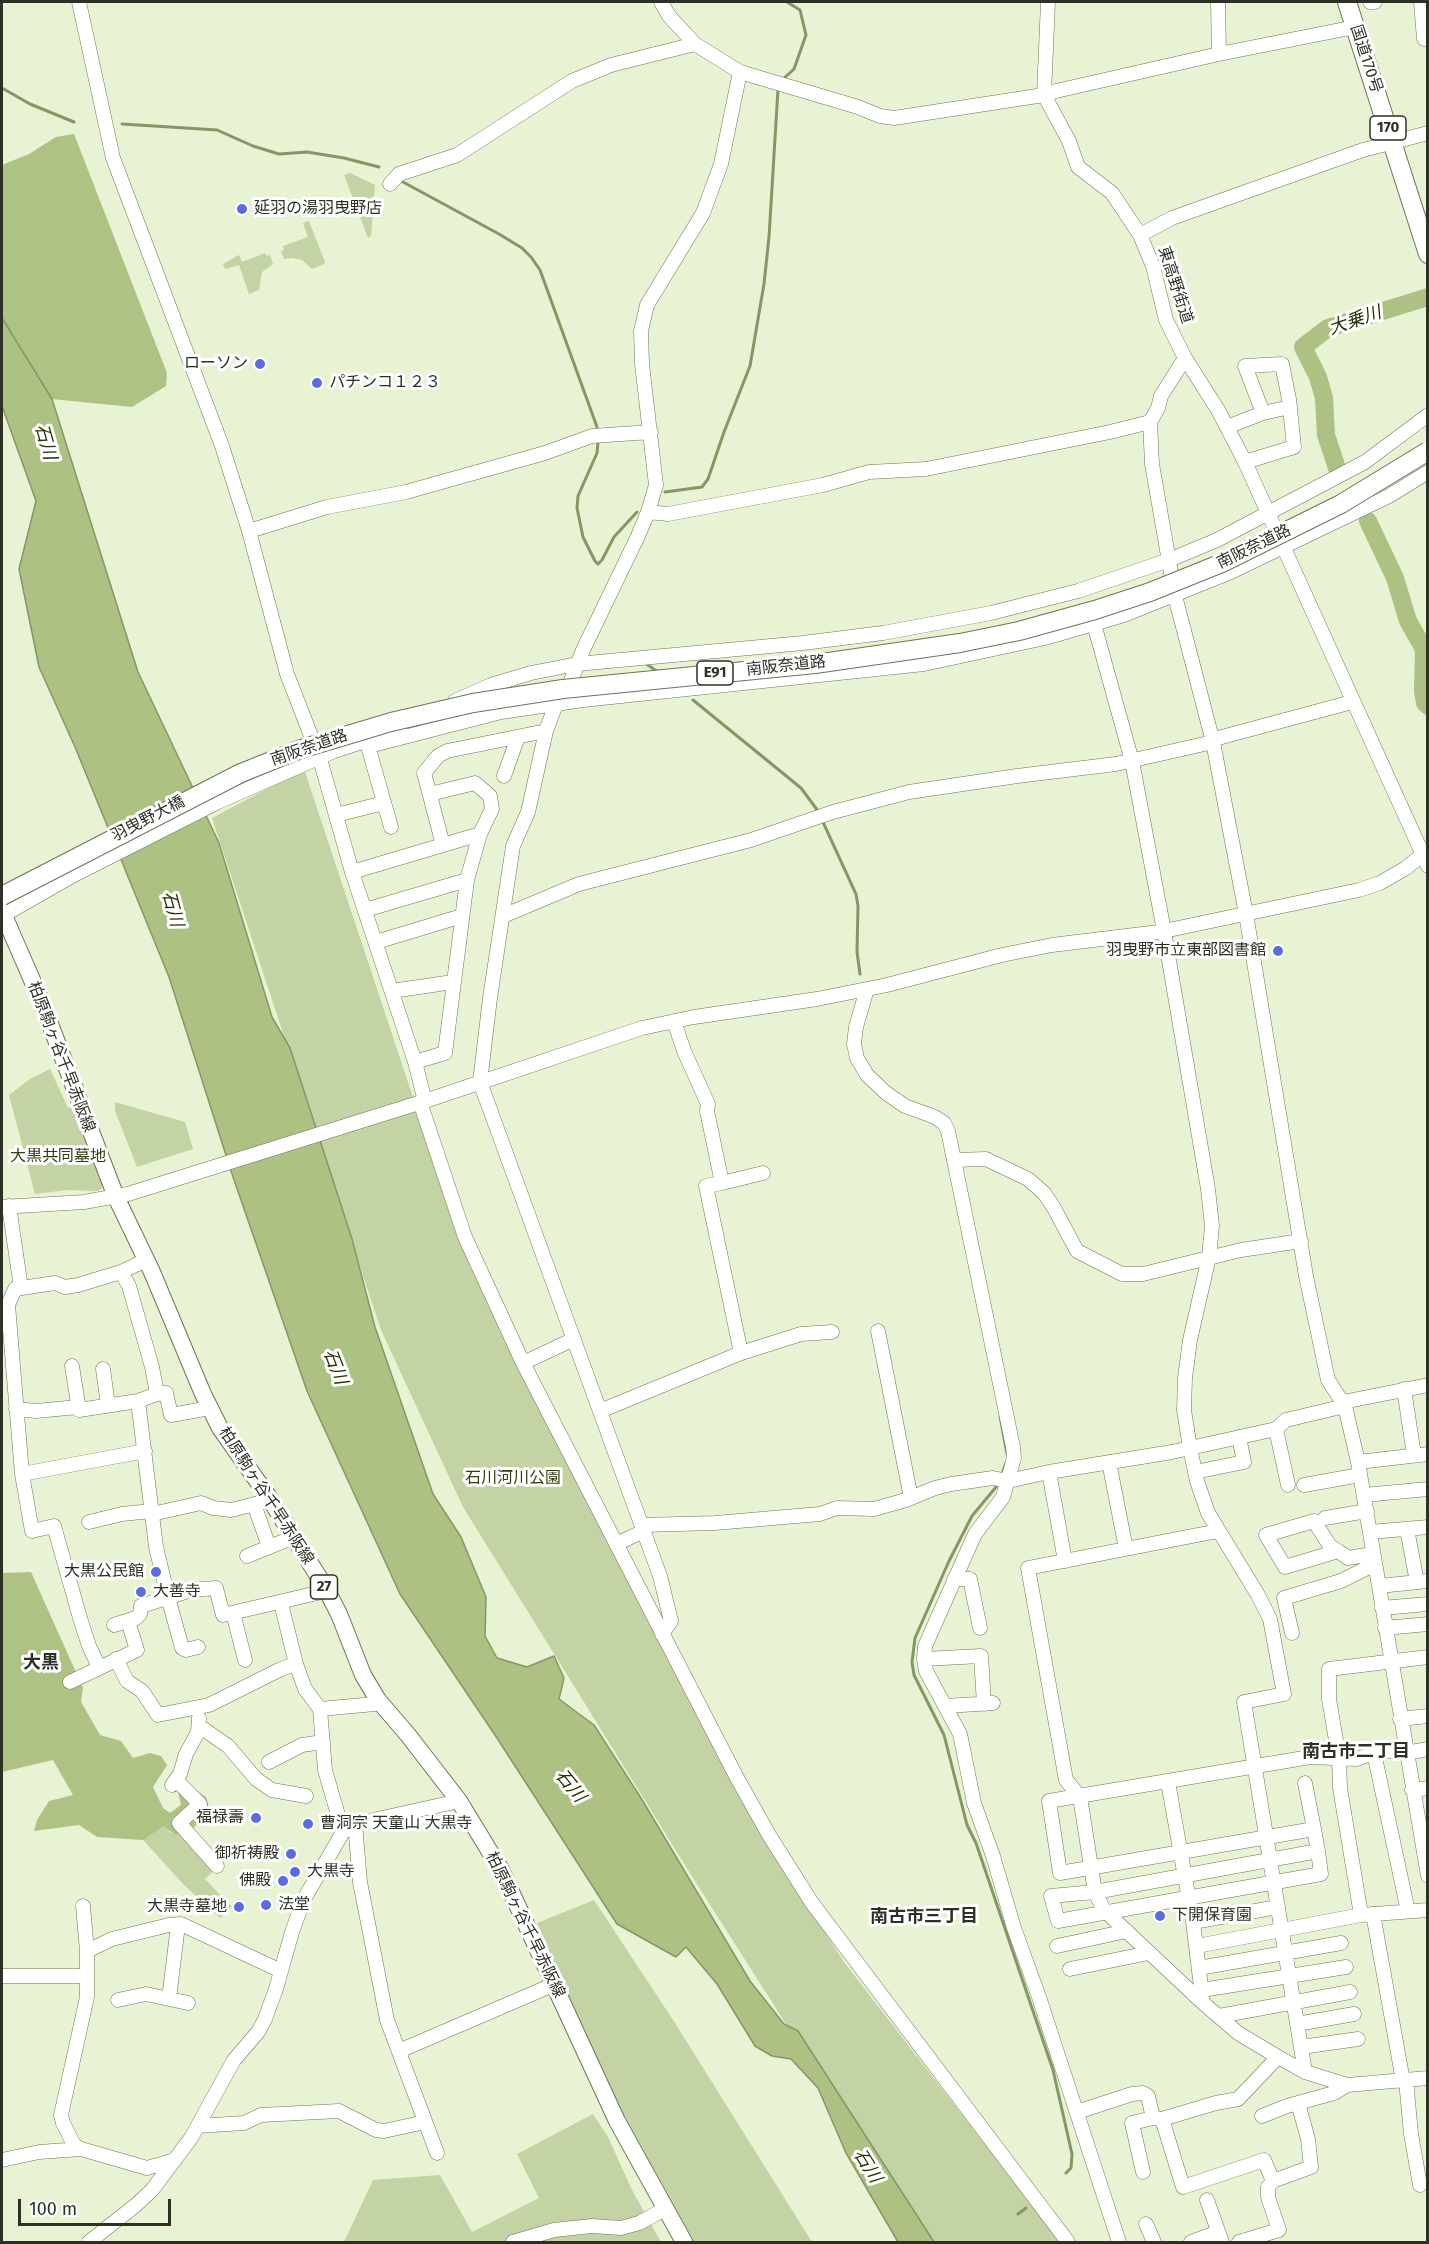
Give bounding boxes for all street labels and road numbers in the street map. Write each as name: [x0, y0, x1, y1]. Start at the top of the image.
street label: 国道170号: [1346, 22, 1386, 96]
road number: 170: [1370, 116, 1406, 140]
street label: 東高野街道: [1154, 244, 1196, 326]
street label: 南阪奈道路: [1214, 521, 1294, 573]
street label: 南阪奈道路: [745, 652, 827, 680]
road number: E91: [697, 661, 733, 685]
street label: 南阪奈道路: [268, 726, 350, 770]
street label: 羽曳野大橋: [108, 792, 188, 846]
street label: 柏原駒ヶ谷千早赤阪線: [23, 979, 99, 1135]
street label: 柏原駒ヶ谷千早赤阪線: [214, 1424, 318, 1568]
road number: 27: [310, 1575, 338, 1599]
street label: 柏原駒ヶ谷千早赤阪線: [481, 1849, 569, 2001]

